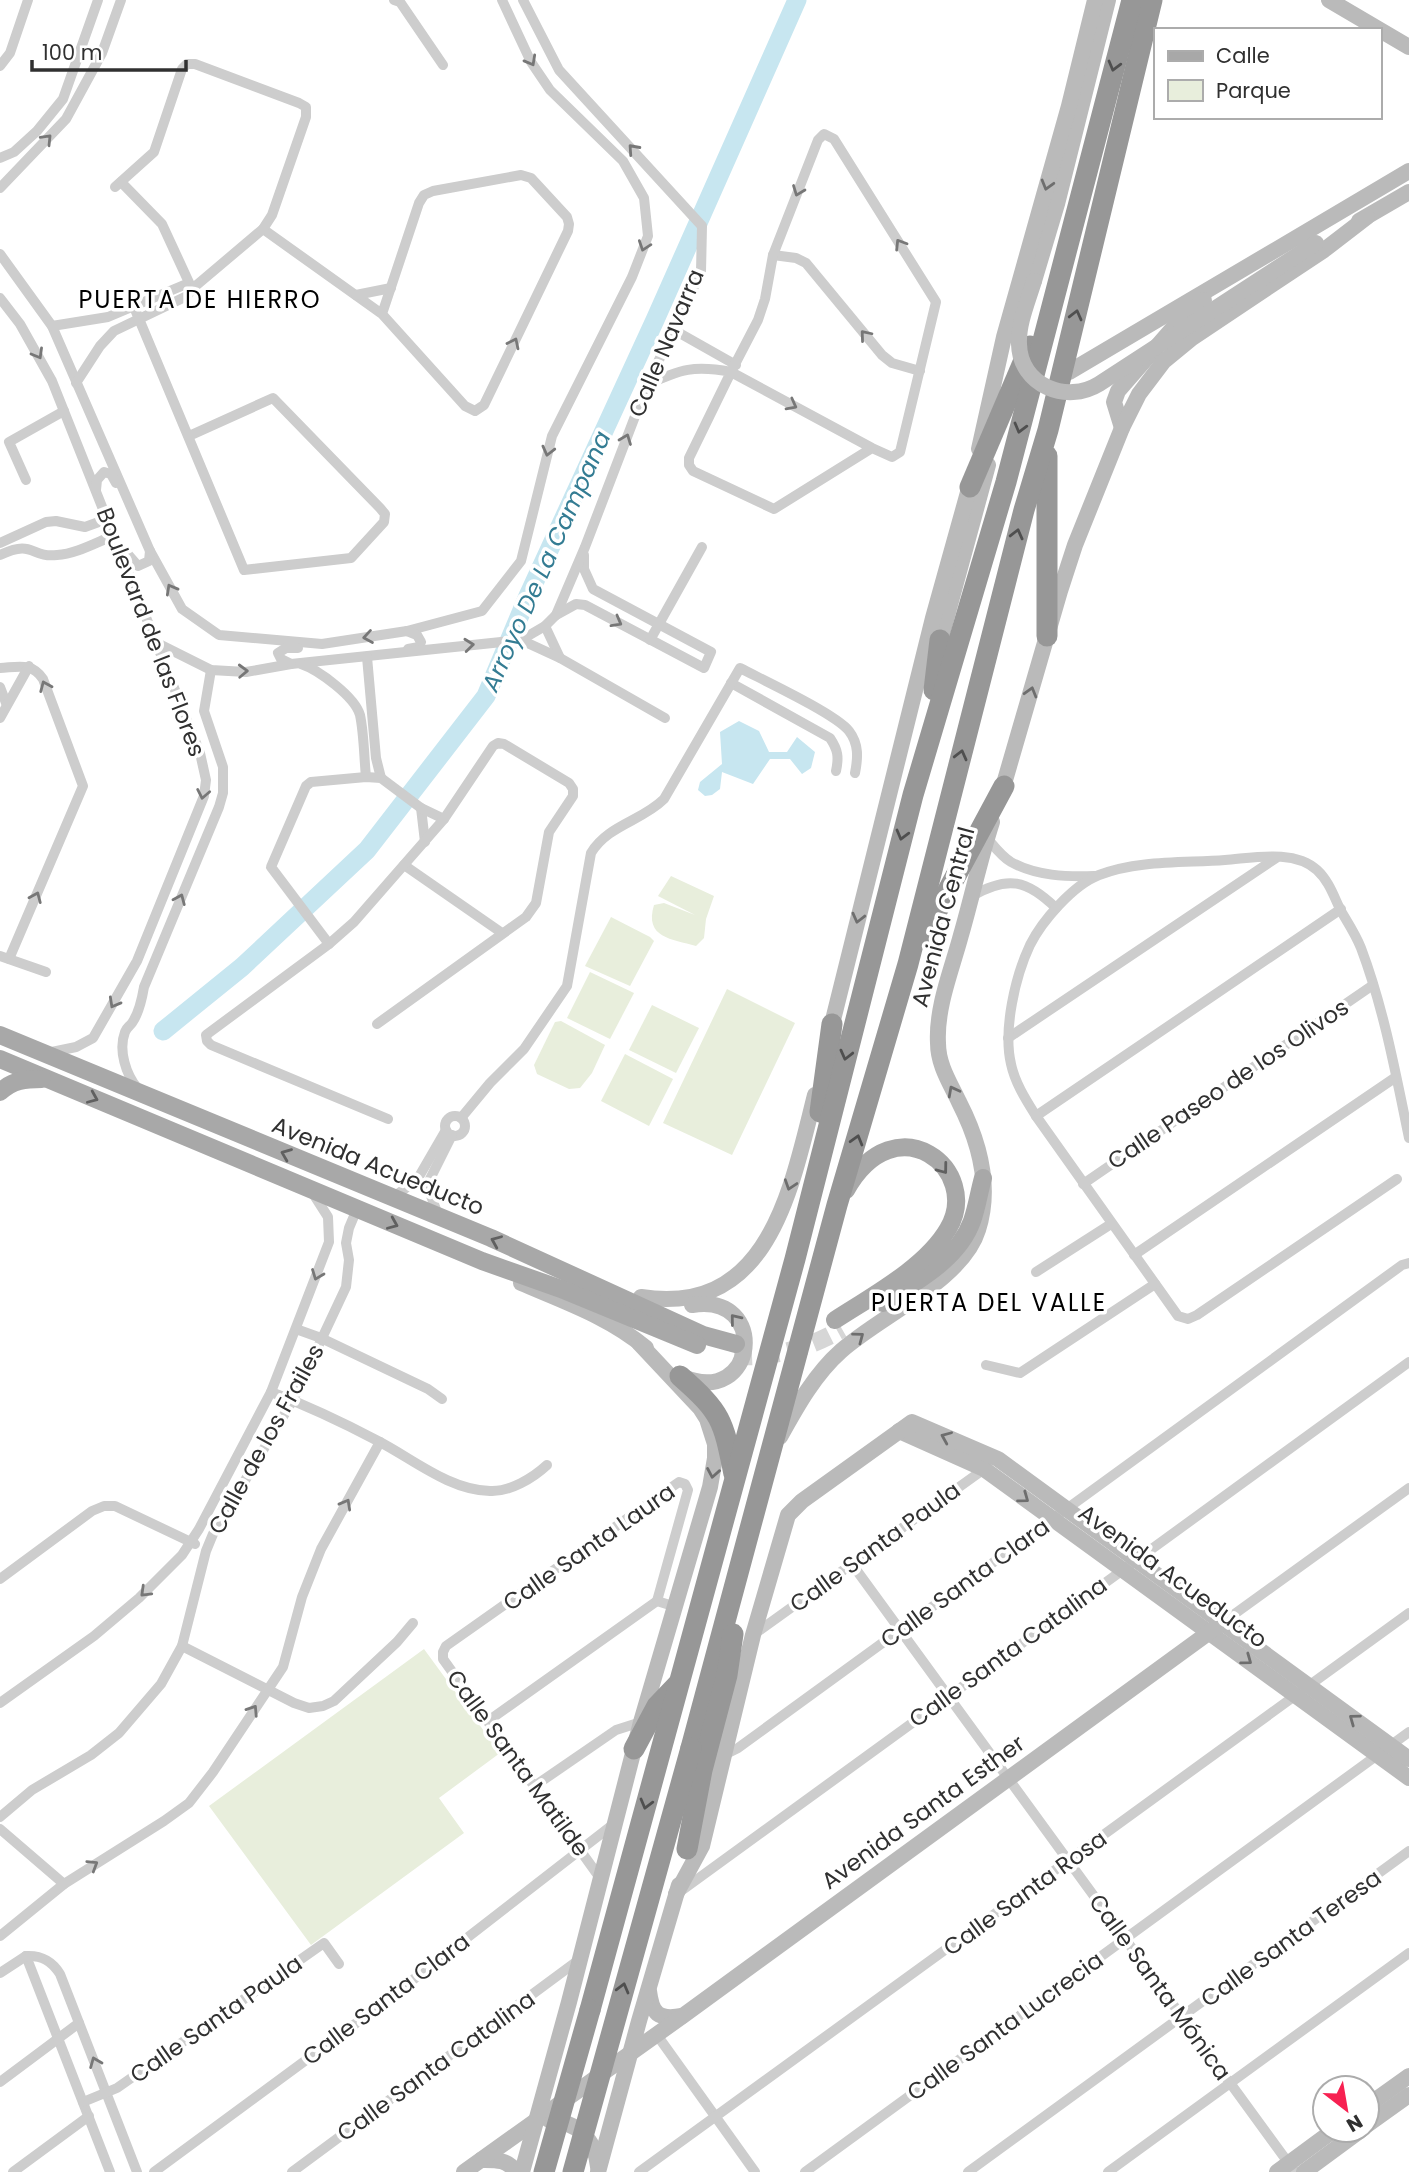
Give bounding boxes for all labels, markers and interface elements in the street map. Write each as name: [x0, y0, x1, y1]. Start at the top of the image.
scale bar: [32, 28, 186, 72]
legend: [1154, 28, 1381, 119]
text: 100 m: [42, 38, 102, 67]
text: Calle: [1216, 41, 1270, 70]
one-way arrow: [523, 54, 536, 67]
one-way arrow: [1108, 60, 1123, 72]
text: Parque: [1216, 76, 1291, 105]
one-way arrow: [39, 134, 52, 147]
one-way arrow: [629, 144, 641, 157]
one-way arrow: [1041, 178, 1055, 190]
one-way arrow: [792, 184, 806, 196]
one-way arrow: [638, 239, 652, 251]
one-way arrow: [895, 239, 908, 252]
street label: Calle Navarra: [620, 264, 712, 422]
district label: PUERTA DE HIERRO: [78, 283, 322, 316]
one-way arrow: [1068, 309, 1082, 321]
one-way arrow: [861, 330, 873, 343]
one-way arrow: [505, 338, 519, 350]
one-way arrow: [30, 347, 43, 360]
one-way arrow: [784, 397, 797, 410]
one-way arrow: [1014, 422, 1029, 434]
water label: Arroyo De La Campana: [473, 426, 618, 697]
one-way arrow: [618, 433, 632, 445]
one-way arrow: [542, 445, 556, 457]
street label: Boulevard de las Flores: [89, 503, 213, 761]
one-way arrow: [1009, 529, 1024, 541]
one-way arrow: [166, 584, 179, 596]
one-way arrow: [610, 614, 623, 627]
one-way arrow: [362, 629, 374, 644]
one-way arrow: [463, 638, 475, 653]
one-way arrow: [238, 664, 249, 679]
one-way arrow: [40, 681, 54, 693]
one-way arrow: [1022, 686, 1037, 698]
one-way arrow: [953, 749, 967, 761]
one-way arrow: [196, 788, 211, 800]
street label: Avenida Central: [904, 823, 982, 1011]
one-way arrow: [896, 829, 910, 841]
one-way arrow: [28, 891, 42, 904]
one-way arrow: [172, 894, 186, 906]
one-way arrow: [852, 912, 866, 924]
street label: Calle Paseo de los Olivos: [1101, 991, 1355, 1177]
one-way arrow: [109, 995, 122, 1008]
one-way arrow: [840, 1049, 854, 1061]
one-way arrow: [948, 1086, 962, 1098]
one-way arrow: [86, 1090, 98, 1104]
street label: Avenida Acueducto: [267, 1109, 489, 1223]
one-way arrow: [848, 1134, 863, 1146]
one-way arrow: [281, 1149, 293, 1163]
one-way arrow: [935, 1162, 947, 1174]
one-way arrow: [784, 1178, 798, 1191]
one-way arrow: [386, 1216, 398, 1230]
one-way arrow: [491, 1235, 504, 1249]
one-way arrow: [311, 1269, 325, 1281]
district label: PUERTA DEL VALLE: [871, 1286, 1107, 1319]
one-way arrow: [731, 1315, 744, 1327]
one-way arrow: [851, 1332, 864, 1345]
street label: Calle de los Frailes: [200, 1338, 332, 1540]
one-way arrow: [941, 1431, 953, 1445]
one-way arrow: [706, 1467, 721, 1479]
street label: Calle Santa Paula: [783, 1474, 967, 1620]
street label: Calle Santa Laura: [497, 1476, 681, 1618]
one-way arrow: [1016, 1489, 1029, 1502]
street label: Avenida Acueducto: [1072, 1497, 1274, 1655]
one-way arrow: [338, 1499, 351, 1511]
street label: Calle Santa Clara: [874, 1511, 1056, 1655]
street label: Calle Santa Catalina: [902, 1569, 1114, 1735]
one-way arrow: [140, 1583, 153, 1596]
one-way arrow: [1239, 1652, 1252, 1665]
street label: Calle Santa Matilde: [439, 1663, 597, 1863]
one-way arrow: [245, 1704, 258, 1717]
one-way arrow: [1349, 1714, 1362, 1727]
street label: Avenida Santa Esther: [815, 1727, 1031, 1897]
one-way arrow: [640, 1798, 655, 1810]
street label: Calle Santa Rosa: [937, 1823, 1113, 1963]
one-way arrow: [86, 1861, 99, 1874]
street label: Calle Santa Teresa: [1194, 1862, 1388, 2014]
street label: Calle Santa Mónica: [1081, 1887, 1239, 2087]
street label: Calle Santa Clara: [296, 1925, 476, 2073]
street label: Calle Santa Lucrecia: [900, 1944, 1110, 2108]
street label: Calle Santa Paula: [123, 1947, 309, 2091]
one-way arrow: [614, 1982, 629, 1994]
street label: Calle Santa Catalina: [330, 1983, 542, 2149]
one-way arrow: [89, 2057, 103, 2070]
north arrow: [1311, 2074, 1381, 2144]
text: N: [1341, 2108, 1368, 2138]

